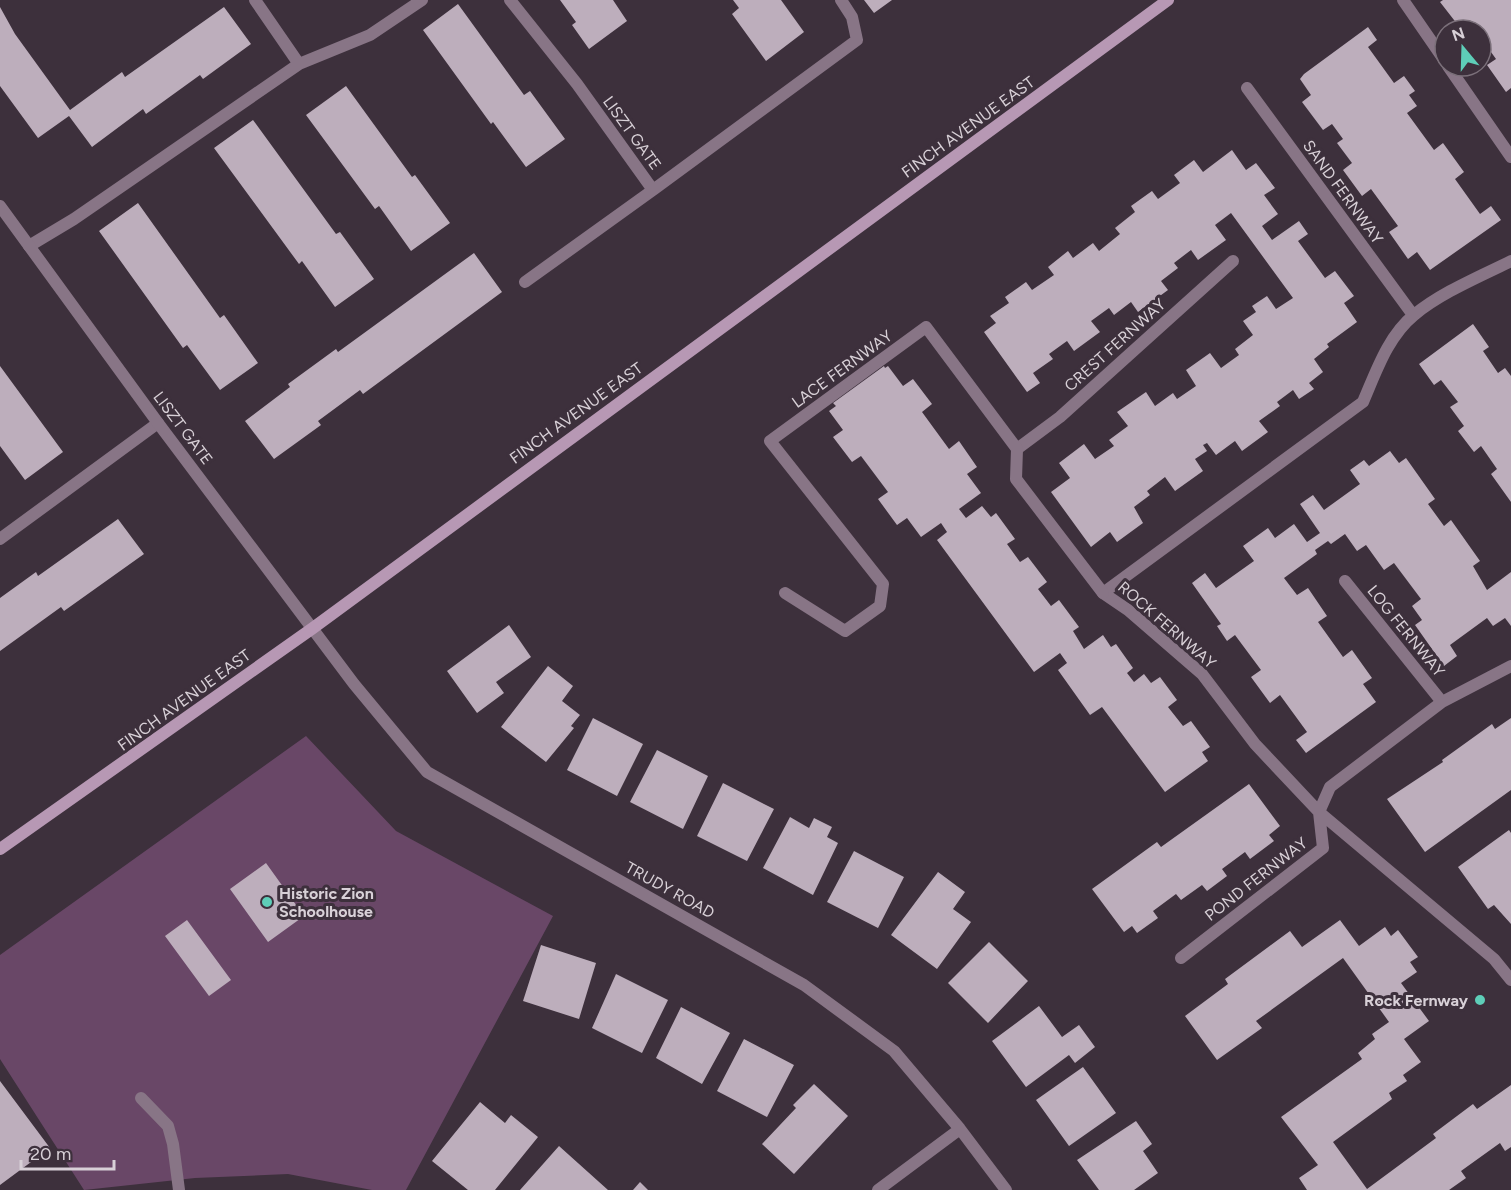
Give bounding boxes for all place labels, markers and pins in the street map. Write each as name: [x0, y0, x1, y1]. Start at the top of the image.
place label: Historic Zion Schoolhouse: [279, 884, 374, 921]
marker: Historic Zion Schoolhouse: [260, 895, 274, 909]
place label: Rock Fernway: [1364, 991, 1469, 1010]
marker: Rock Fernway: [1473, 993, 1487, 1007]

